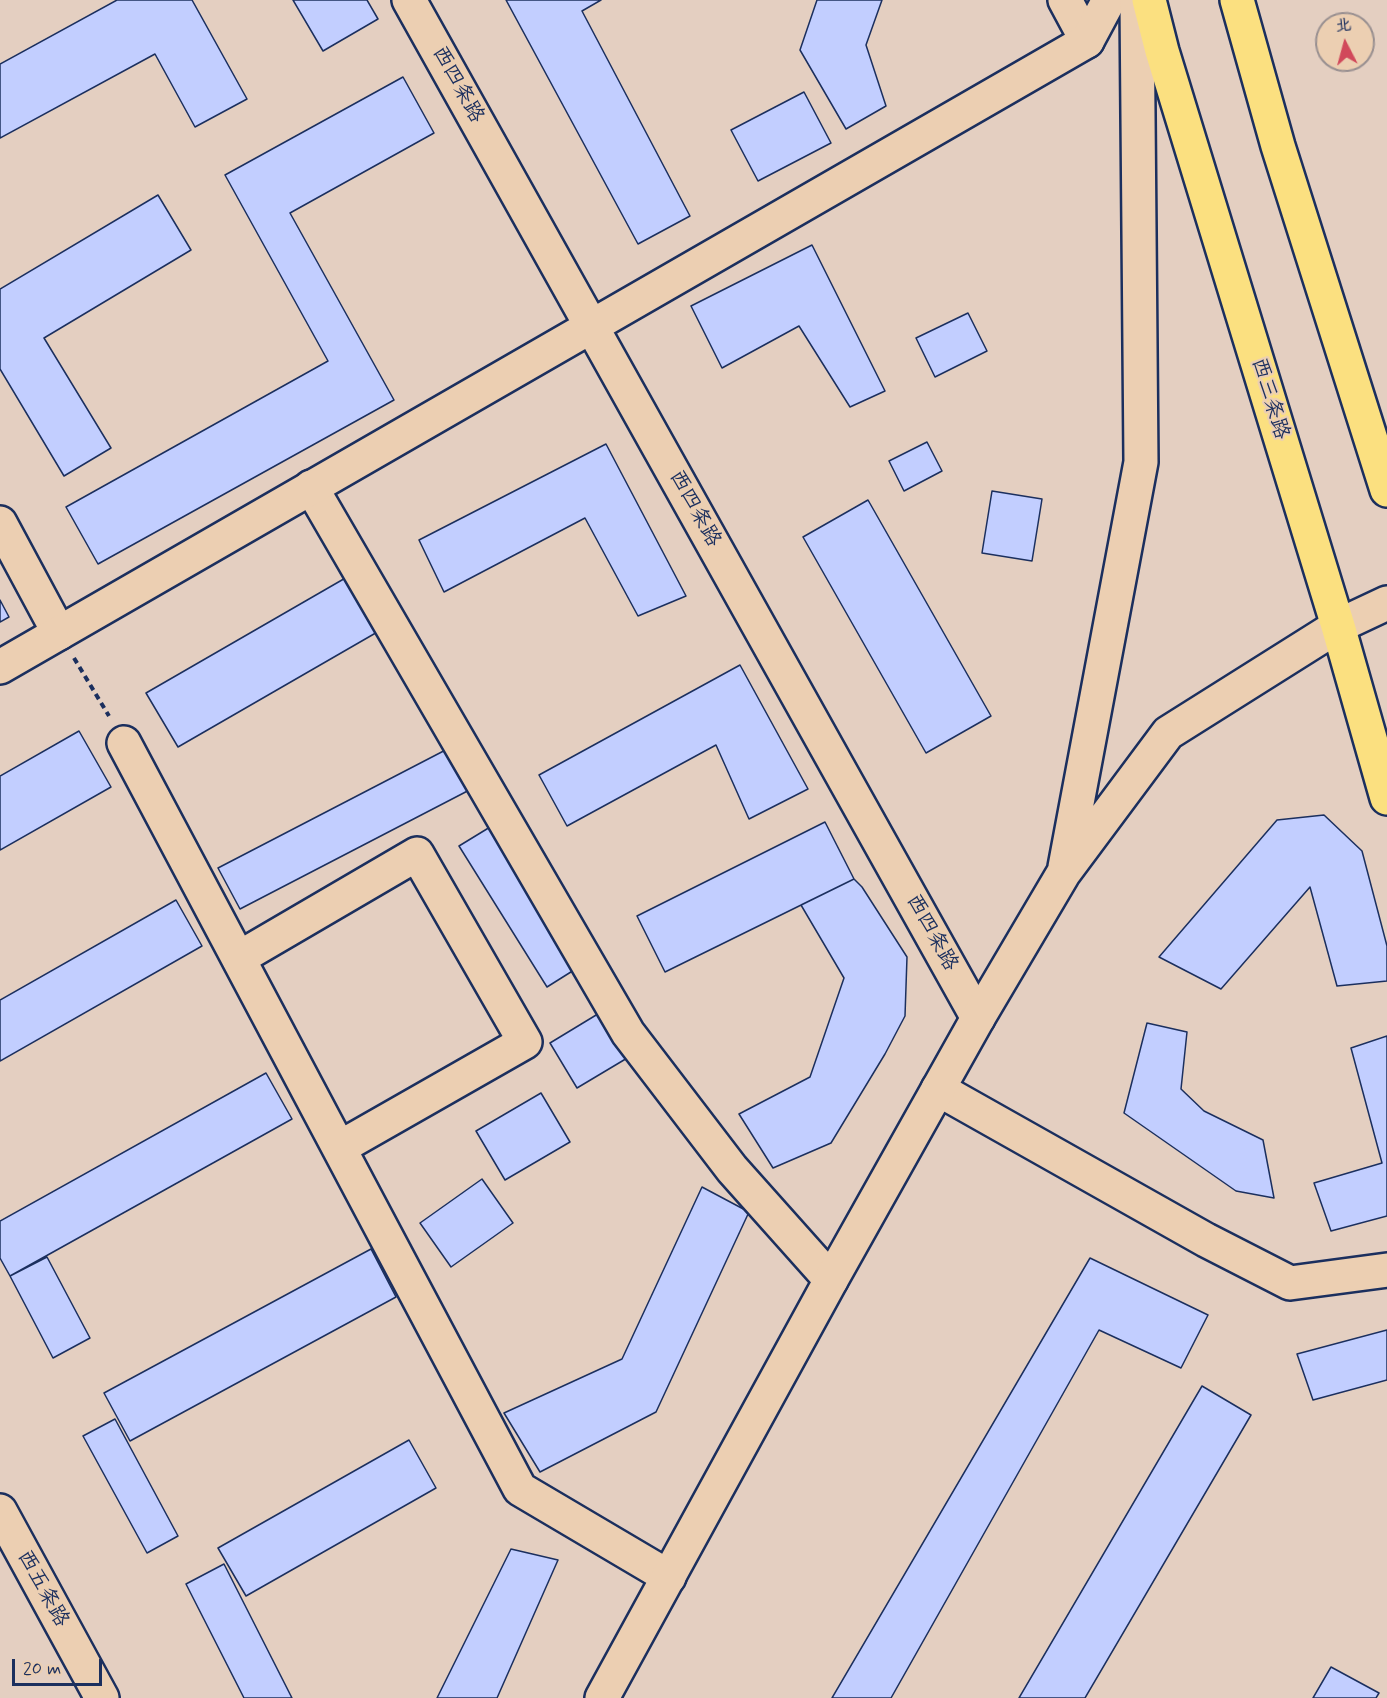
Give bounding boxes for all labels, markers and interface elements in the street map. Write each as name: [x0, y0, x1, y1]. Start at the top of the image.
north arrow: [1315, 12, 1375, 72]
text: 北: [1334, 14, 1352, 37]
street label: 西四条路: [426, 42, 488, 128]
street label: 西三条路: [1245, 355, 1293, 443]
street label: 西四条路: [663, 466, 725, 552]
street label: 西四条路: [900, 890, 962, 976]
street label: 西五条路: [11, 1546, 73, 1632]
scale bar: [15, 1647, 105, 1685]
text: 20 m: [23, 1657, 61, 1681]

